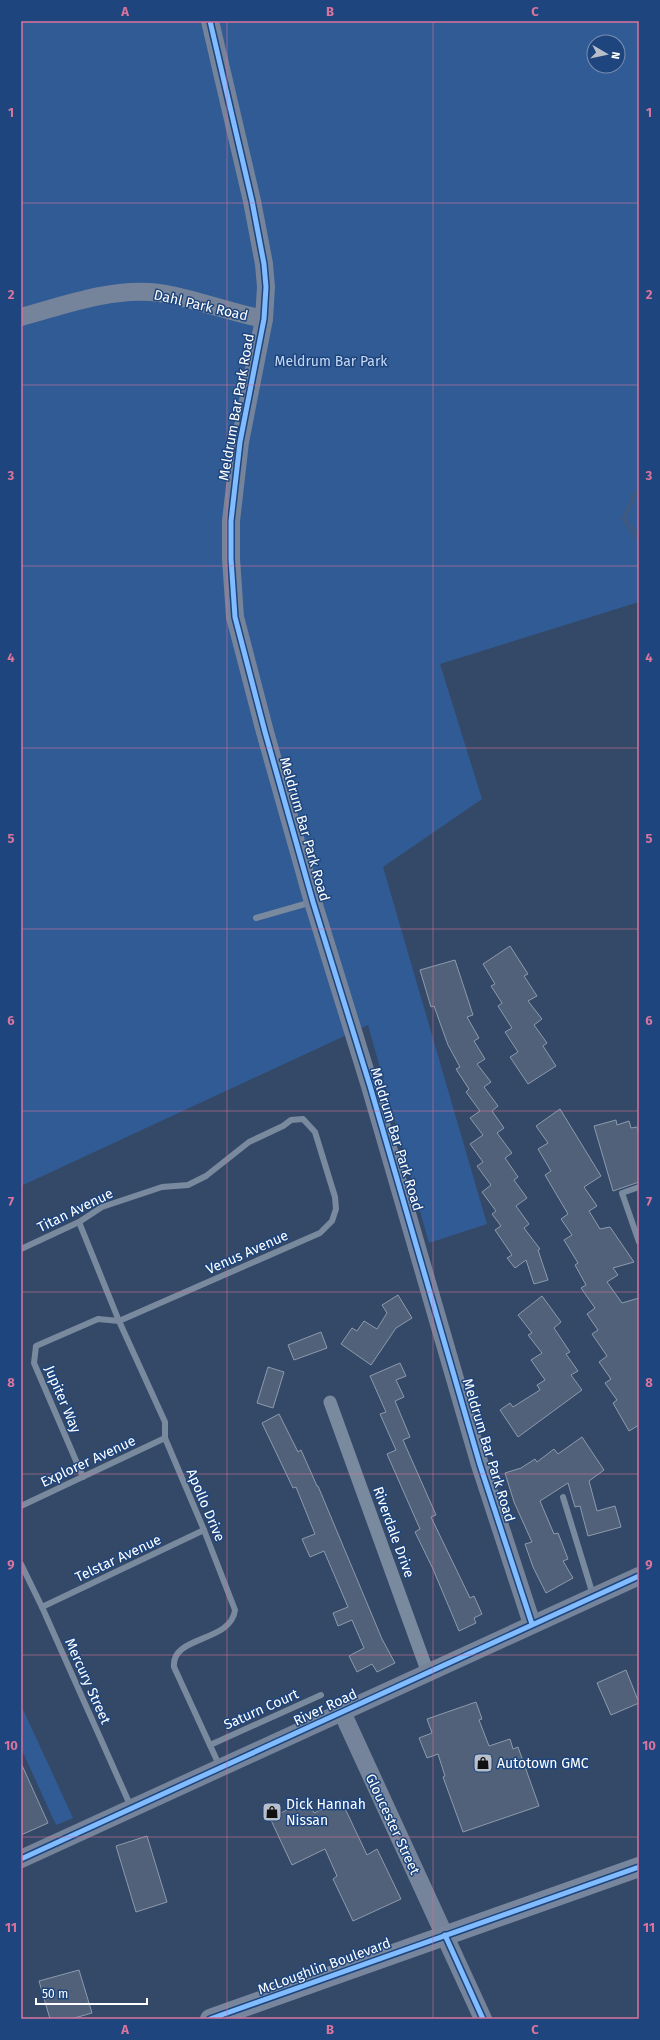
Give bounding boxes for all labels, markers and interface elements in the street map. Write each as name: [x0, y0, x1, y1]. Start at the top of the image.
text: A: [120, 4, 129, 19]
text: B: [326, 4, 334, 19]
text: C: [531, 4, 539, 19]
north arrow: [586, 34, 626, 74]
text: N: [608, 51, 622, 60]
text: 1: [8, 105, 14, 120]
text: 1: [646, 105, 652, 120]
street label: Dahl Park Road: [152, 286, 250, 325]
text: 2: [8, 287, 15, 302]
text: 2: [646, 287, 653, 302]
street label: Meldrum Bar Park Road: [215, 332, 258, 482]
park label: Meldrum Bar Park: [275, 353, 388, 370]
text: 3: [7, 468, 15, 483]
text: 3: [645, 468, 653, 483]
text: 4: [7, 650, 15, 665]
text: 4: [645, 650, 653, 665]
street label: Meldrum Bar Park Road: [276, 755, 333, 903]
text: 5: [8, 831, 15, 846]
text: 5: [646, 831, 653, 846]
text: 6: [7, 1013, 15, 1028]
text: 6: [645, 1013, 653, 1028]
street label: Meldrum Bar Park Road: [367, 1065, 426, 1213]
street label: Titan Avenue: [35, 1185, 116, 1236]
text: 7: [8, 1194, 14, 1209]
text: 7: [646, 1194, 652, 1209]
street label: Venus Avenue: [203, 1227, 291, 1278]
street label: Jupiter Way: [41, 1363, 84, 1436]
text: 8: [7, 1375, 15, 1390]
text: 8: [645, 1375, 653, 1390]
street label: Meldrum Bar Park Road: [459, 1376, 518, 1524]
street label: Explorer Avenue: [38, 1432, 138, 1491]
street label: Apollo Drive: [183, 1466, 228, 1544]
street label: Riverdale Drive: [369, 1484, 418, 1580]
street label: Telstar Avenue: [73, 1531, 164, 1586]
text: 9: [7, 1557, 15, 1572]
text: 9: [645, 1557, 653, 1572]
street label: Mercury Street: [61, 1636, 114, 1728]
street label: Saturn Court: [221, 1685, 302, 1734]
street label: River Road: [291, 1685, 360, 1730]
text: 10: [4, 1738, 18, 1753]
text: 10: [642, 1738, 656, 1753]
shop icon: Autotown GMC: [472, 1752, 494, 1774]
place label: Autotown GMC: [497, 1755, 589, 1772]
street label: Gloucester Street: [362, 1771, 424, 1878]
place label: Dick Hannah Nissan: [286, 1796, 366, 1829]
shop icon: Dick Hannah Nissan: [261, 1801, 283, 1823]
text: 11: [5, 1920, 17, 1935]
text: 11: [643, 1920, 655, 1935]
street label: McLoughlin Boulevard: [255, 1935, 393, 1998]
scale bar: [36, 1980, 147, 2006]
text: 50 m: [42, 1987, 68, 2001]
text: A: [120, 2022, 129, 2037]
text: B: [326, 2022, 334, 2037]
text: C: [531, 2022, 539, 2037]

